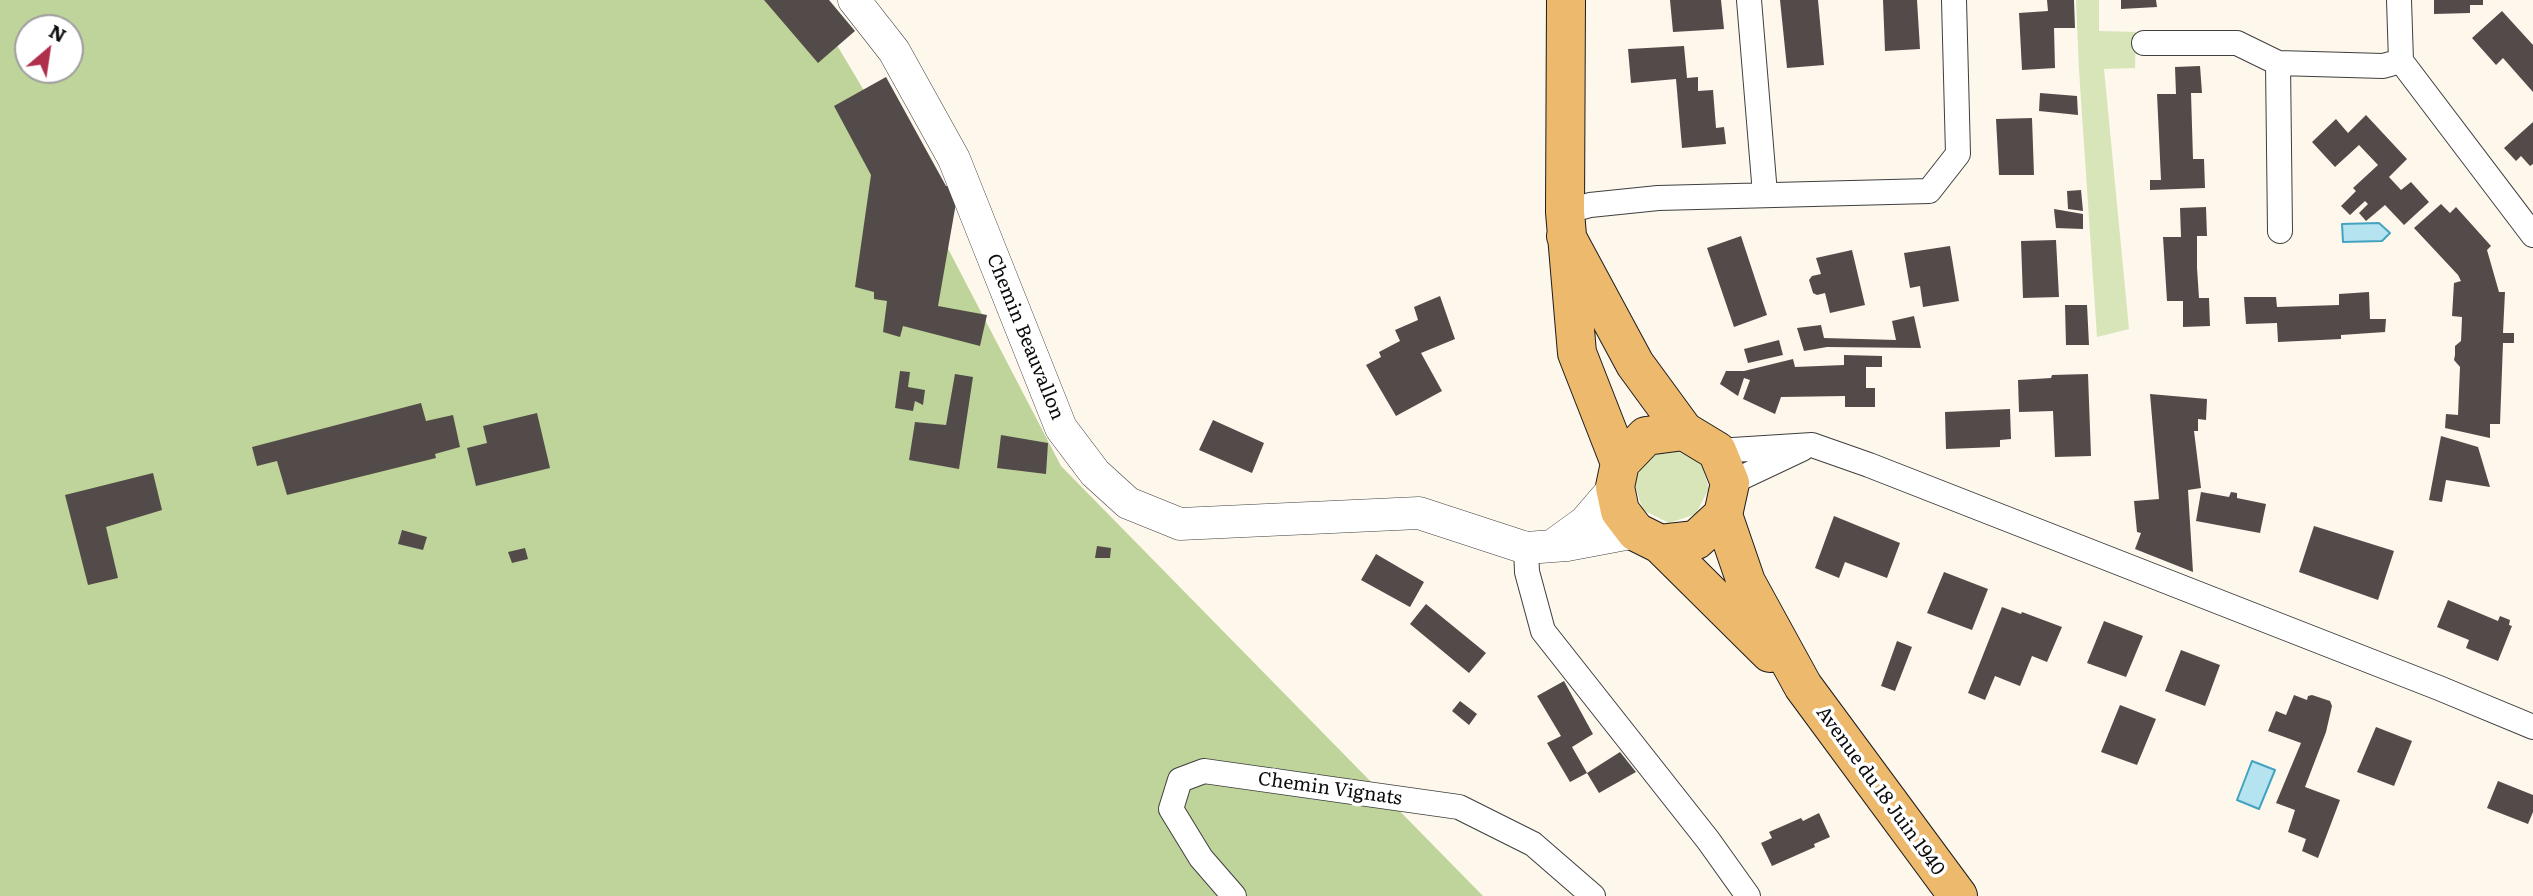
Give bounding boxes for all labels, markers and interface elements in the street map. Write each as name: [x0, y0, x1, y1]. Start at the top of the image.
north arrow: [14, 14, 84, 84]
text: N: [44, 16, 72, 48]
street label: Chemin Beauvallon: [981, 251, 1069, 423]
street label: Avenue du 18 Juin 1940: [1811, 702, 1949, 880]
street label: Chemin Vignats: [1257, 768, 1403, 810]

